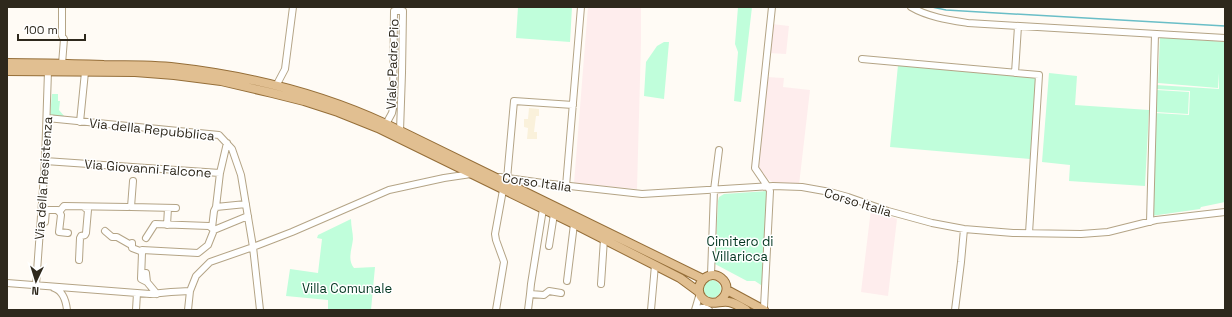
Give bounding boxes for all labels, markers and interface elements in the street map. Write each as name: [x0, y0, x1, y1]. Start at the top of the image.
scale bar: [18, 16, 85, 42]
street label: Viale Padre Pio: [382, 18, 403, 110]
text: 100 m: [24, 22, 58, 38]
street label: Via della Repubblica: [88, 114, 216, 145]
street label: Via della Resistenza: [31, 115, 56, 240]
street label: Via Giovanni Falcone: [84, 156, 212, 181]
street label: Corso Italia: [501, 169, 573, 196]
street label: Corso Italia: [822, 184, 894, 221]
park label: Cimitero di Villaricca: [707, 233, 773, 265]
north arrow: [16, 261, 56, 301]
park label: Villa Comunale: [302, 280, 392, 297]
text: N: [31, 284, 39, 298]

